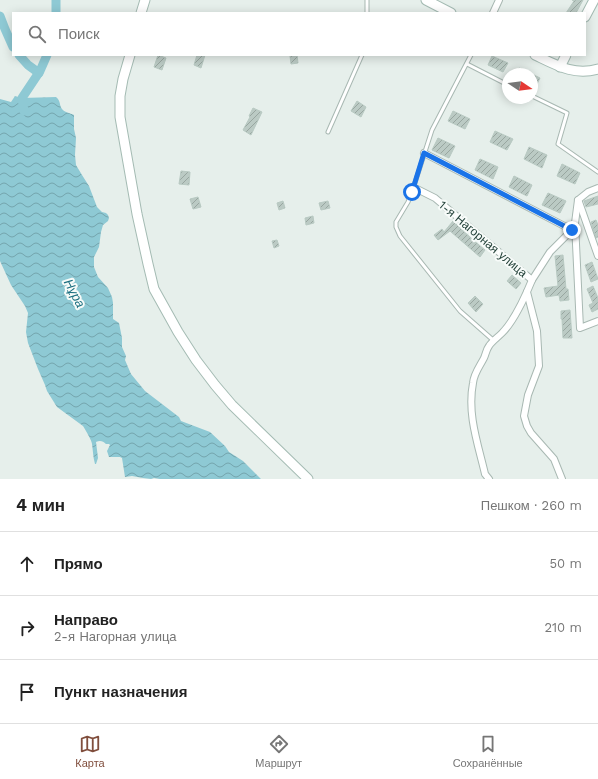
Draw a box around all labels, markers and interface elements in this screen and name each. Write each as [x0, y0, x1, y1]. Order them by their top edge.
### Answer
search box [12, 12, 586, 56]
icon: search [26, 23, 48, 45]
text: Поиск [58, 25, 100, 43]
north arrow [502, 68, 538, 104]
route start [403, 183, 421, 201]
street label: 1-я Нагорная улица [436, 198, 530, 280]
route end [563, 221, 581, 239]
water label: Нұра [61, 276, 88, 310]
text: 4 мин [16, 495, 65, 515]
text: Пешком · 260 m [481, 498, 582, 513]
icon: ahead [16, 553, 38, 575]
text: Прямо [54, 555, 103, 573]
text: 50 m [550, 556, 582, 571]
text: Направо [54, 611, 118, 629]
icon: right [16, 617, 38, 639]
text: 210 m [544, 620, 582, 635]
text: 2-я Нагорная улица [54, 629, 177, 644]
icon: arrive [16, 681, 38, 703]
text: Пункт назначения [54, 683, 187, 701]
tab: Карта [75, 733, 105, 770]
tab: Маршрут [255, 733, 302, 770]
tab: Сохранённые [453, 733, 523, 770]

